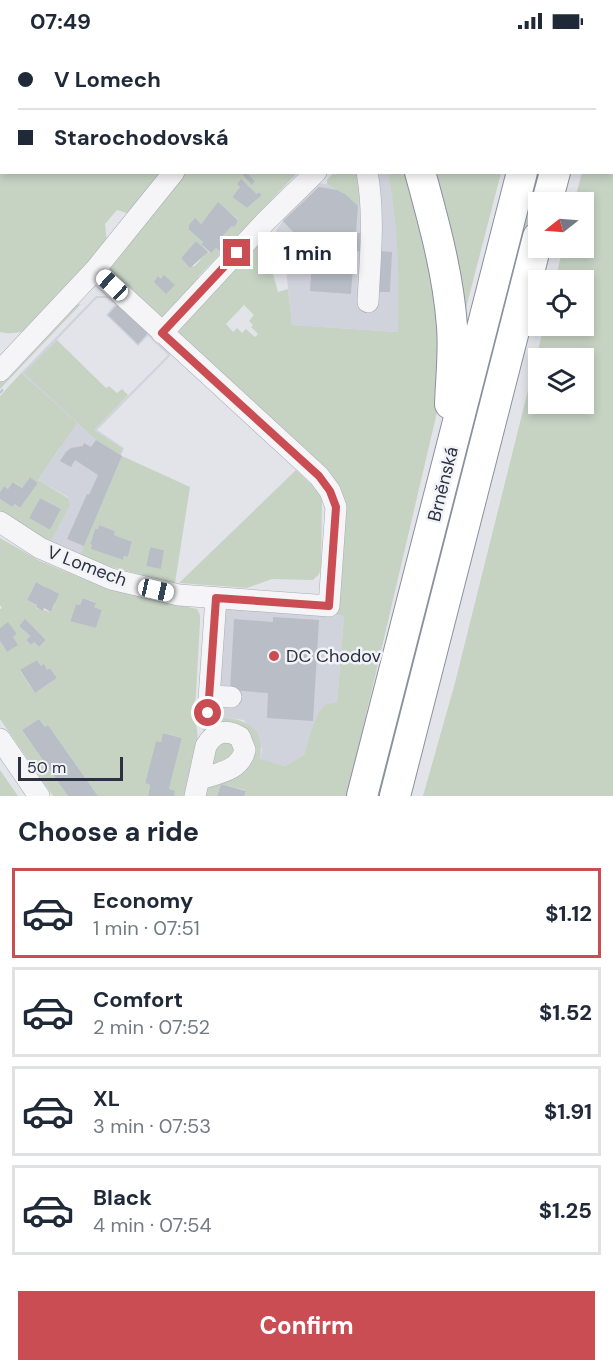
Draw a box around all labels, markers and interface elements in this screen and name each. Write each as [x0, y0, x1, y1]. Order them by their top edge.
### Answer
text: 07:49 [30, 7, 91, 36]
text: V Lomech [54, 65, 161, 94]
text: Starochodovská [54, 123, 229, 152]
north arrow [528, 192, 594, 258]
map controls [528, 192, 594, 414]
callout: 1 min [258, 232, 357, 274]
route end [223, 239, 250, 266]
text: 1 min [283, 240, 332, 266]
car [93, 266, 131, 304]
button: locate [528, 270, 594, 336]
button: layers [528, 348, 594, 414]
street label: Brněnská [422, 444, 464, 524]
street label: V Lomech [44, 540, 130, 592]
car [136, 577, 176, 603]
place label: DC Chodov [286, 644, 382, 668]
marker: DC Chodov [267, 649, 281, 663]
route start [194, 699, 221, 726]
scale bar [18, 754, 123, 782]
text: 50 m [27, 757, 66, 778]
text: Choose a ride [18, 814, 199, 849]
icon: car [21, 886, 75, 940]
text: Economy [93, 886, 193, 915]
text: $1.12 [545, 899, 592, 928]
text: 1 min · 07:51 [93, 915, 200, 941]
icon: car [21, 985, 75, 1039]
text: Comfort [93, 985, 183, 1014]
text: $1.52 [539, 998, 592, 1027]
text: 2 min · 07:52 [93, 1014, 210, 1040]
icon: car [21, 1084, 75, 1138]
text: XL [93, 1084, 120, 1113]
text: $1.91 [544, 1097, 592, 1126]
text: 3 min · 07:53 [93, 1113, 211, 1139]
icon: car [21, 1183, 75, 1237]
text: Black [93, 1183, 152, 1212]
text: $1.25 [539, 1196, 592, 1225]
text: 4 min · 07:54 [93, 1212, 212, 1238]
button: Confirm [18, 1291, 595, 1360]

